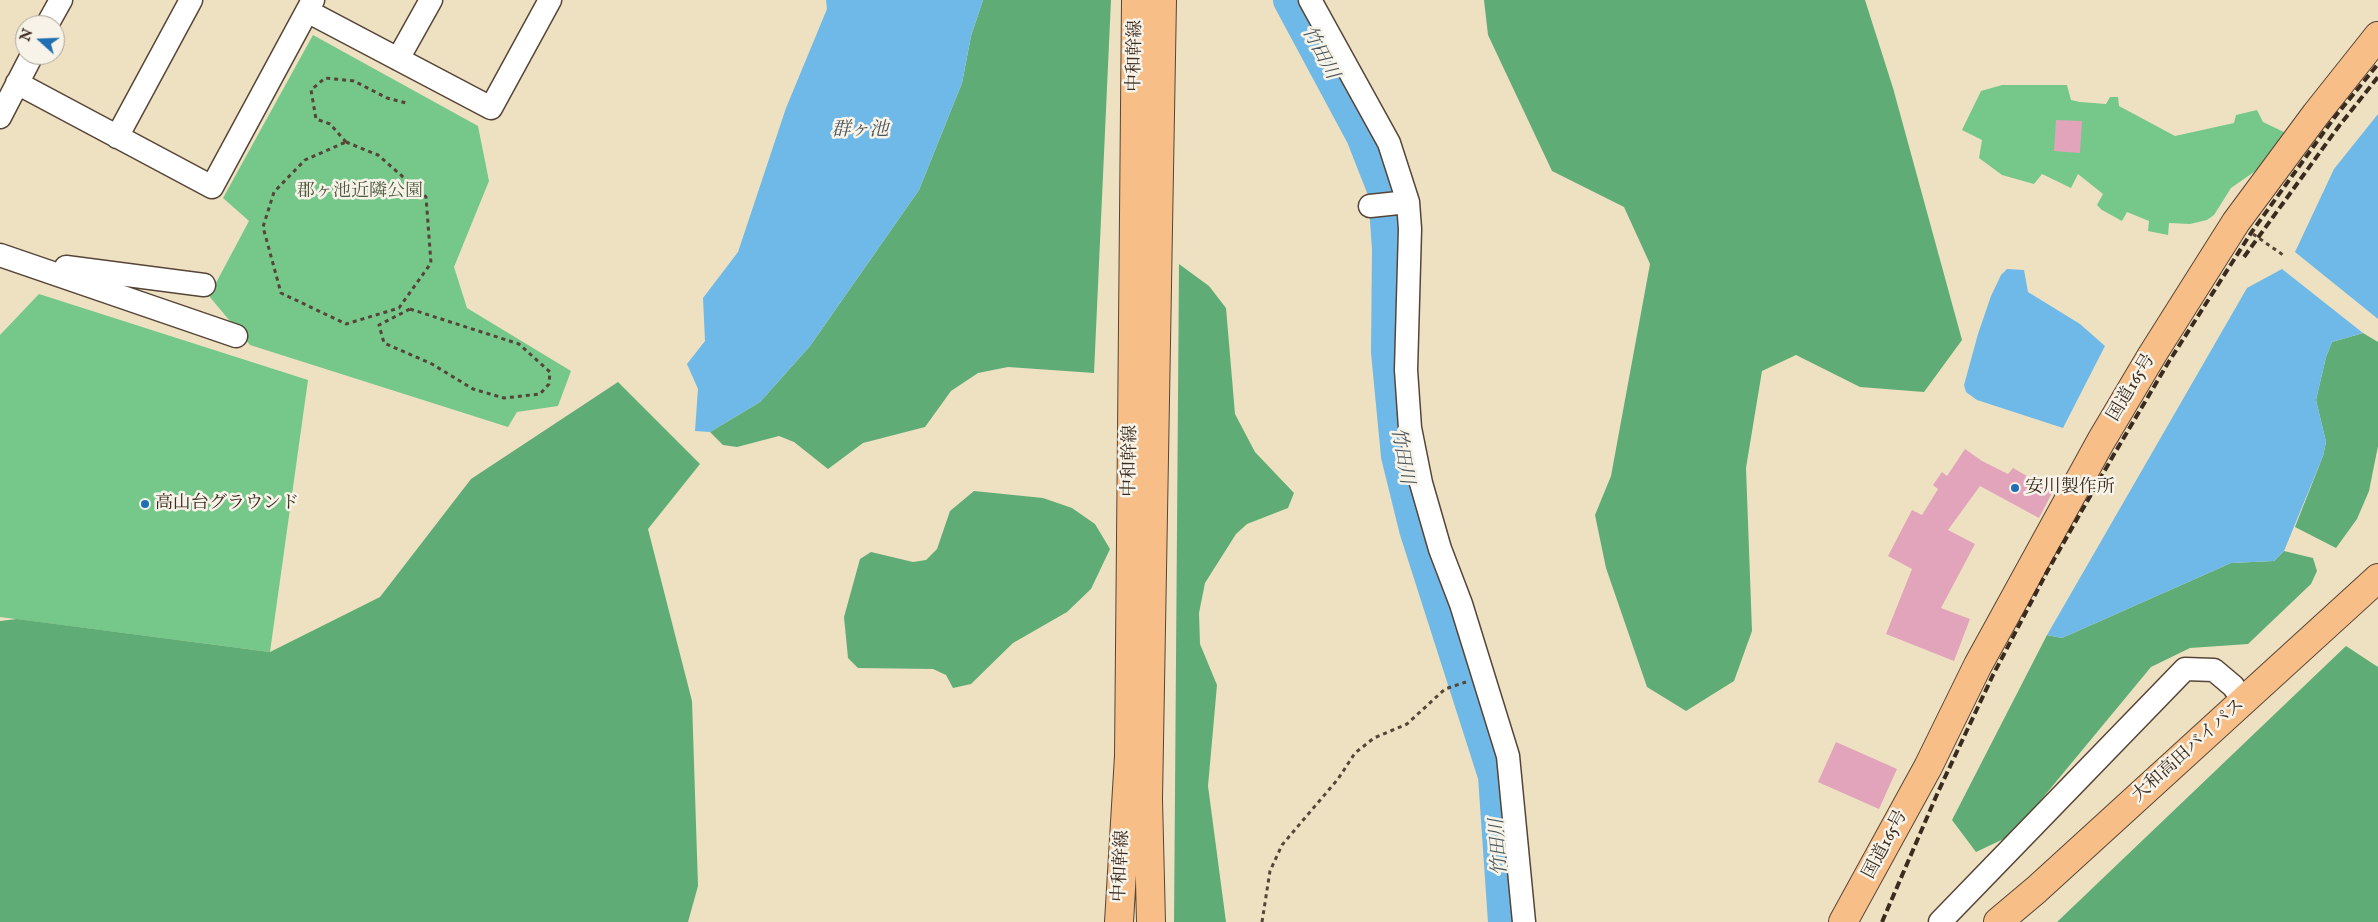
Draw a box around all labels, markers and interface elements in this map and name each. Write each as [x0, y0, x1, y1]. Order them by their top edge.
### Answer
north arrow [15, 15, 65, 65]
street label: 中和幹線 [1125, 20, 1147, 92]
water label: 竹田川 [1296, 22, 1342, 84]
text: N [16, 26, 37, 44]
water label: 群ヶ池 [832, 120, 888, 142]
park label: 郡ヶ池近隣公園 [297, 181, 423, 203]
street label: 国道165号 [2103, 350, 2161, 426]
street label: 中和幹線 [1120, 425, 1142, 497]
water label: 竹田川 [1385, 426, 1417, 486]
place label: 安川製作所 [2025, 477, 2115, 499]
marker: 安川製作所 [2009, 482, 2021, 494]
place label: 高山台グラウンド [155, 493, 299, 515]
marker: 高山台グラウンド [139, 498, 151, 510]
street label: 大和高田バイパス [2128, 695, 2250, 807]
street label: 国道165号 [1859, 807, 1913, 883]
water label: 竹田川 [1487, 818, 1513, 876]
street label: 中和幹線 [1109, 829, 1135, 903]

